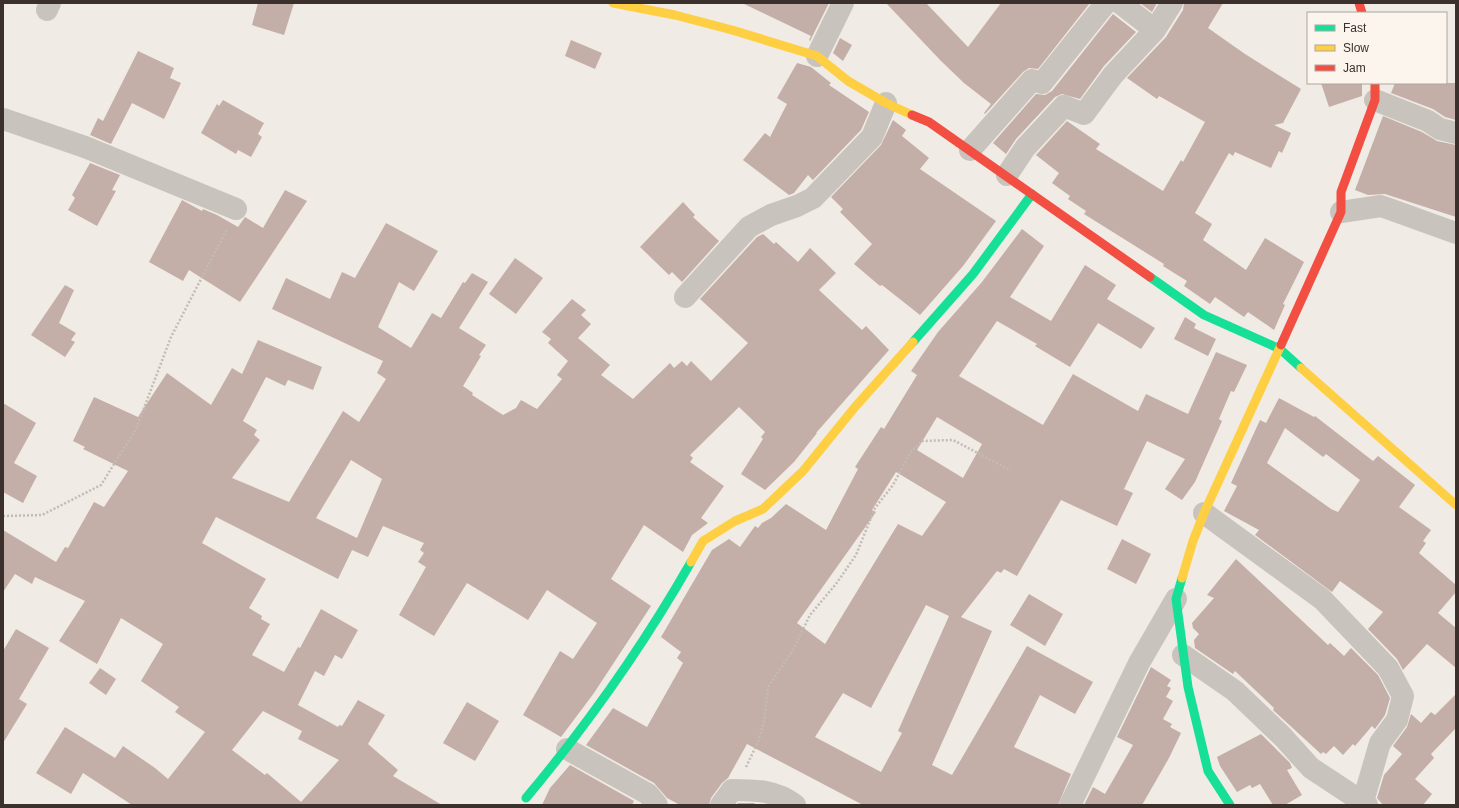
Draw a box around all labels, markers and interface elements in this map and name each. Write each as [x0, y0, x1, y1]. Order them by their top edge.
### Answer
legend [1307, 12, 1447, 84]
text: Fast [1343, 21, 1367, 35]
text: Slow [1343, 41, 1369, 55]
text: Jam [1343, 61, 1366, 75]

